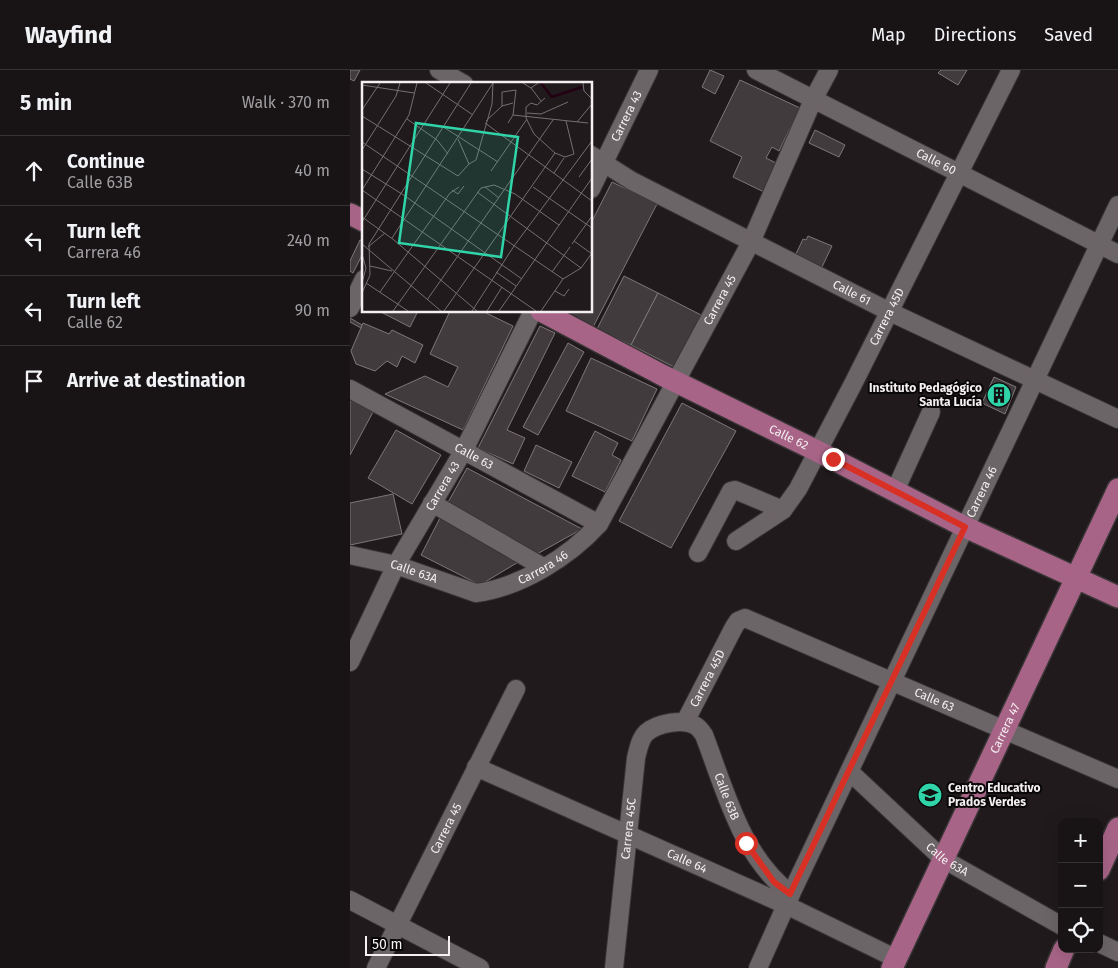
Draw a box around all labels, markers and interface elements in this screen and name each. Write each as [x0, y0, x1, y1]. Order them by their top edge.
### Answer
text: Wayfind [25, 21, 112, 49]
text: Map [871, 24, 906, 46]
text: Directions [934, 24, 1016, 46]
text: Saved [1044, 24, 1093, 46]
inset map [362, 82, 592, 312]
street label: Carrera 43 [608, 89, 645, 144]
text: 5 min [20, 90, 72, 116]
text: Walk · 370 m [242, 93, 330, 112]
street label: Calle 60 [914, 146, 959, 178]
text: Continue [67, 150, 145, 173]
icon: ahead [20, 157, 48, 185]
text: 40 m [295, 161, 330, 180]
text: Calle 63B [67, 173, 133, 192]
text: Turn left [67, 220, 141, 243]
icon: left [20, 227, 48, 255]
text: 240 m [287, 231, 330, 250]
text: Carrera 46 [67, 243, 141, 262]
street label: Carrera 45 [701, 272, 739, 327]
street label: Calle 61 [830, 277, 873, 308]
street label: Carrera 45D [867, 285, 907, 348]
text: Turn left [67, 290, 141, 313]
icon: left [20, 297, 48, 325]
text: 90 m [295, 301, 330, 320]
text: Calle 62 [67, 313, 123, 332]
icon: arrive [20, 367, 48, 395]
text: Arrive at destination [67, 369, 246, 392]
place label: Instituto Pedagógico Santa Lucía [869, 381, 982, 409]
building icon: Instituto Pedagógico Santa Lucía [986, 382, 1012, 408]
street label: Calle 62 [767, 422, 811, 453]
street label: Calle 63 [452, 440, 496, 472]
route end [822, 448, 845, 471]
street label: Carrera 43 [423, 459, 463, 513]
street label: Carrera 46 [964, 464, 1000, 520]
street label: Carrera 46 [516, 548, 571, 587]
street label: Calle 63A [389, 557, 439, 586]
street label: Carrera 45D [687, 647, 728, 709]
street label: Calle 63 [912, 685, 956, 715]
street label: Carrera 47 [987, 701, 1023, 756]
street label: Calle 63B [711, 771, 742, 822]
place label: Centro Educativo Prados Verdes [948, 781, 1041, 809]
school or university icon: Centro Educativo Prados Verdes [917, 782, 943, 808]
street label: Carrera 45C [618, 797, 639, 860]
street label: Carrera 45 [427, 801, 465, 856]
map controls [1058, 818, 1103, 953]
button: + [1058, 818, 1103, 863]
route start [735, 832, 758, 855]
street label: Calle 63A [923, 840, 971, 879]
street label: Calle 64 [665, 846, 710, 876]
button: − [1058, 863, 1103, 908]
button: locate [1058, 908, 1103, 953]
scale bar [365, 933, 450, 956]
text: 50 m [372, 936, 403, 953]

